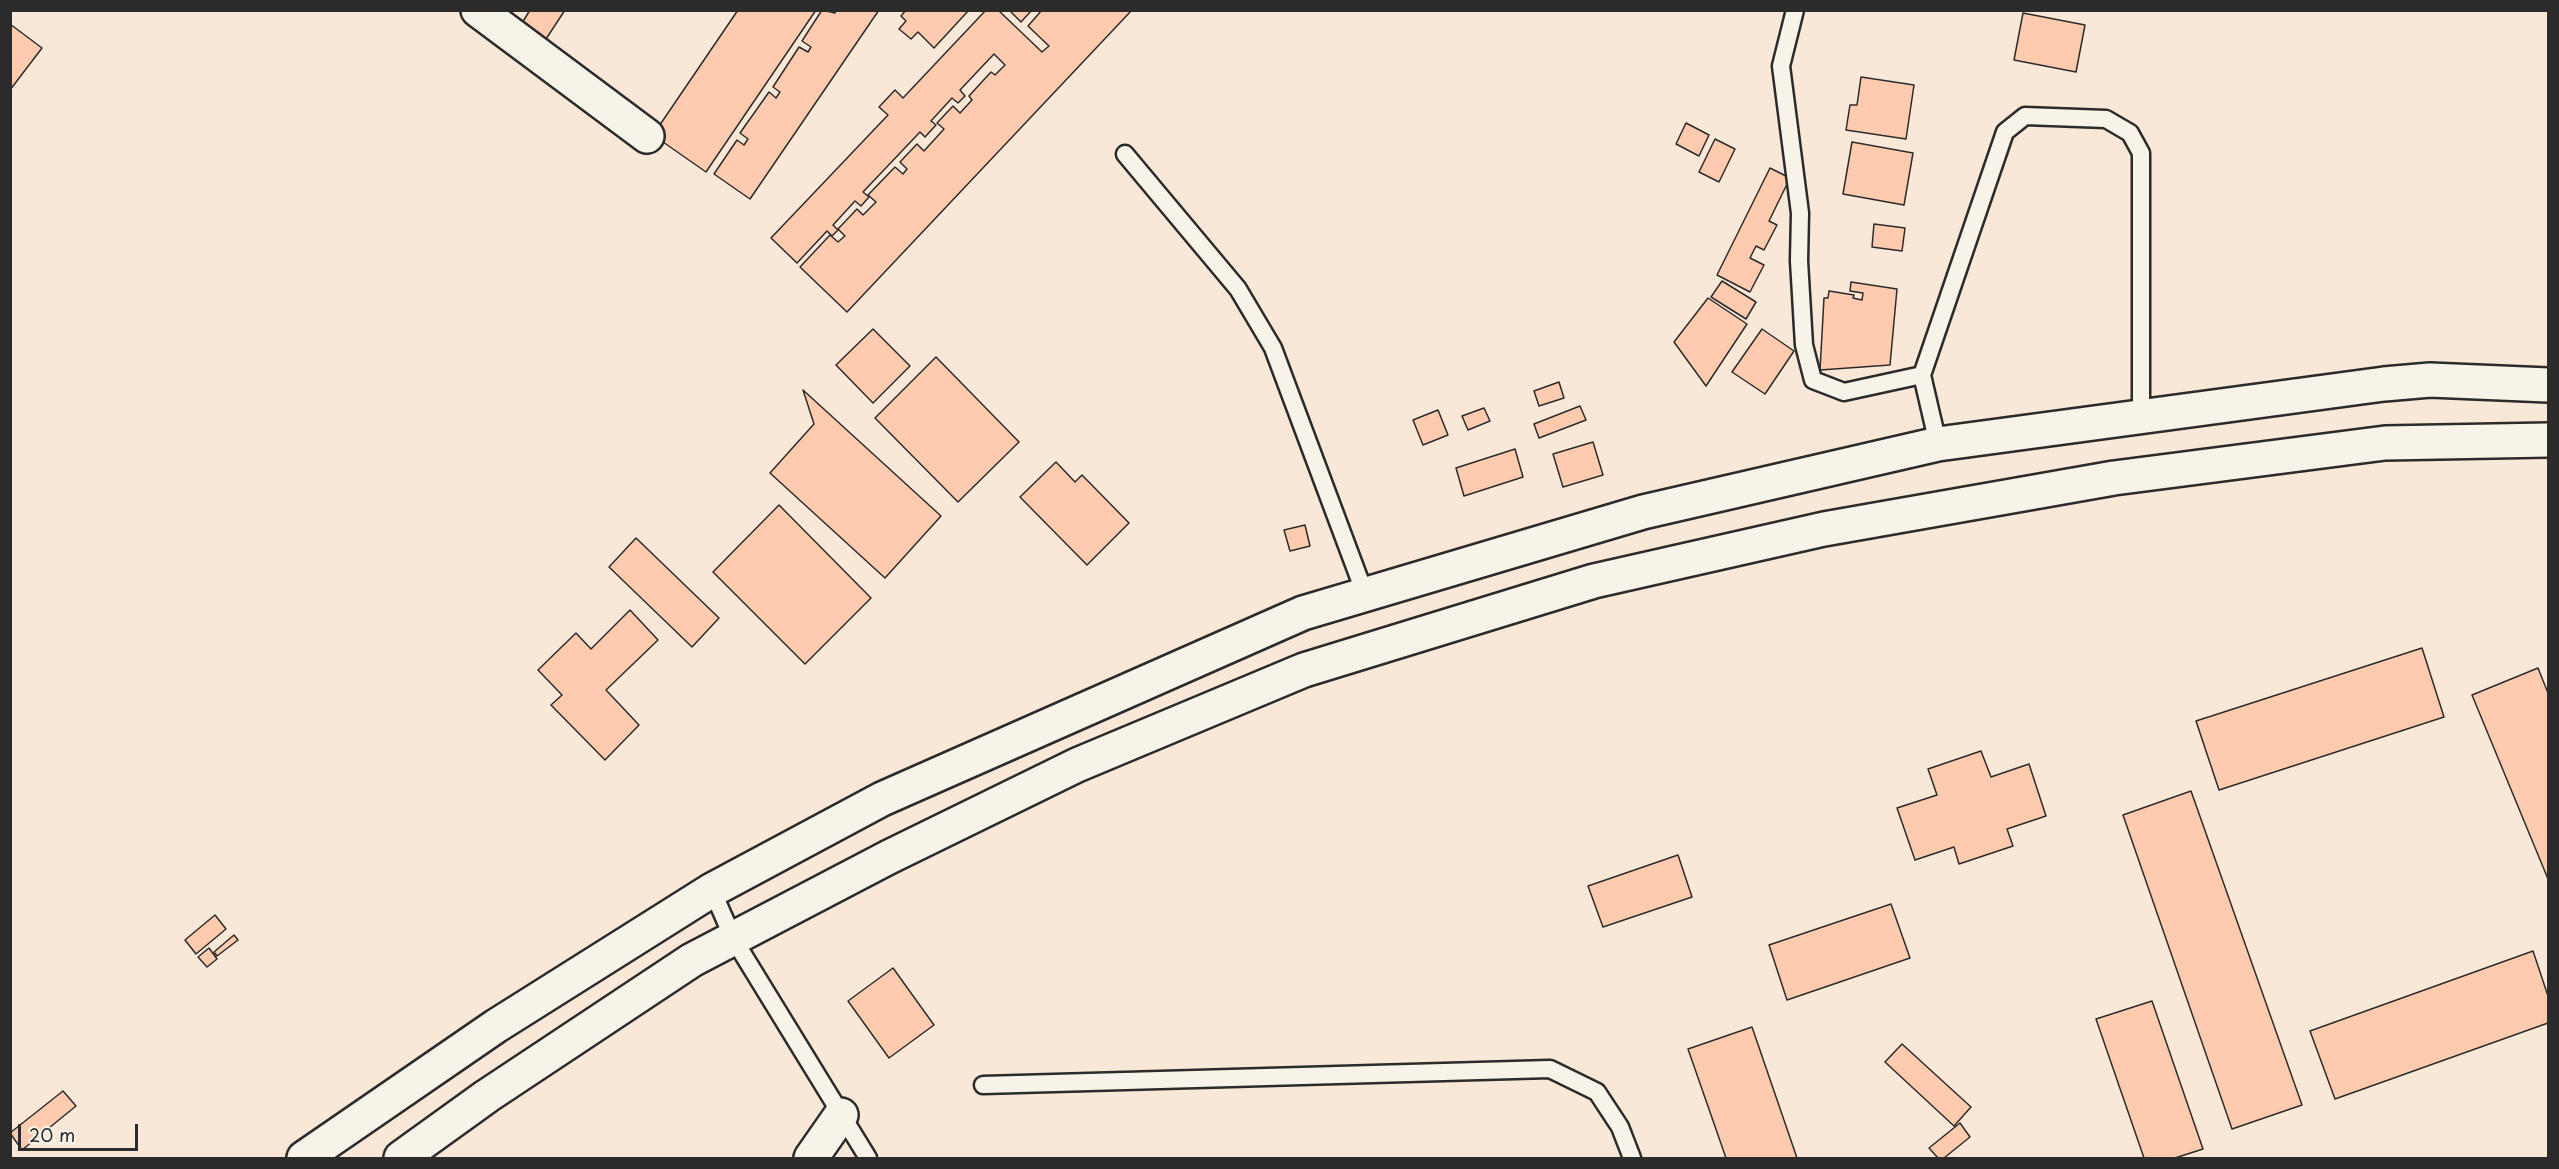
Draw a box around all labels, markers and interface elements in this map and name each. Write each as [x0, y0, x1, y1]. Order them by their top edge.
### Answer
scale bar [21, 1112, 141, 1150]
text: 20 m [29, 1121, 75, 1148]

